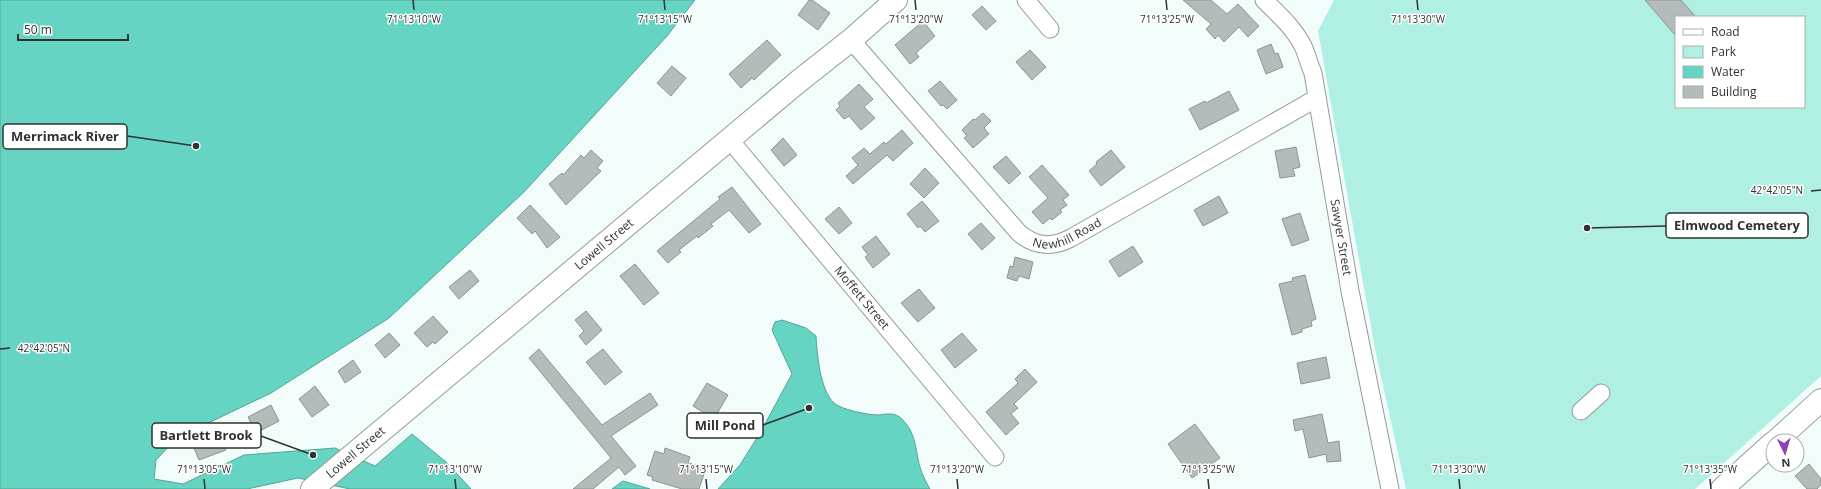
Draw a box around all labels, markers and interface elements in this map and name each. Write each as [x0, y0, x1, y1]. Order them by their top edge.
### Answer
text: 71°13'10"W [387, 12, 442, 26]
text: 71°13'15"W [638, 12, 693, 26]
text: 71°13'20"W [889, 12, 944, 26]
text: 71°13'25"W [1140, 12, 1195, 26]
text: 71°13'30"W [1391, 12, 1446, 26]
scale bar [18, 16, 128, 42]
legend [1675, 16, 1805, 108]
text: 50 m [24, 21, 52, 38]
text: Road [1711, 23, 1740, 40]
text: Park [1711, 43, 1737, 60]
text: Water [1711, 63, 1745, 80]
text: Building [1711, 83, 1757, 100]
callout: Merrimack River [3, 124, 127, 149]
text: Merrimack River [11, 127, 119, 145]
text: 42°42'05"N [1751, 183, 1803, 197]
street label: Sawyer Street [1327, 198, 1356, 277]
street label: Newhill Road [1031, 213, 1104, 253]
callout: Elmwood Cemetery [1666, 213, 1808, 238]
street label: Lowell Street [571, 214, 637, 274]
text: Elmwood Cemetery [1674, 216, 1801, 234]
street label: Moffett Street [831, 262, 894, 333]
text: 42°42'05"N [18, 341, 70, 355]
callout: Mill Pond [687, 413, 763, 438]
text: Mill Pond [695, 416, 755, 434]
street label: Lowell Street [322, 422, 389, 482]
callout: Bartlett Brook [152, 423, 261, 448]
text: Bartlett Brook [159, 426, 254, 444]
north arrow [1765, 433, 1805, 473]
text: N [1781, 456, 1791, 471]
text: 71°13'05"W [177, 462, 232, 476]
text: 71°13'10"W [428, 462, 483, 476]
text: 71°13'15"W [679, 462, 734, 476]
text: 71°13'20"W [930, 462, 985, 476]
text: 71°13'25"W [1181, 462, 1236, 476]
text: 71°13'30"W [1432, 462, 1487, 476]
text: 71°13'35"W [1683, 462, 1738, 476]

